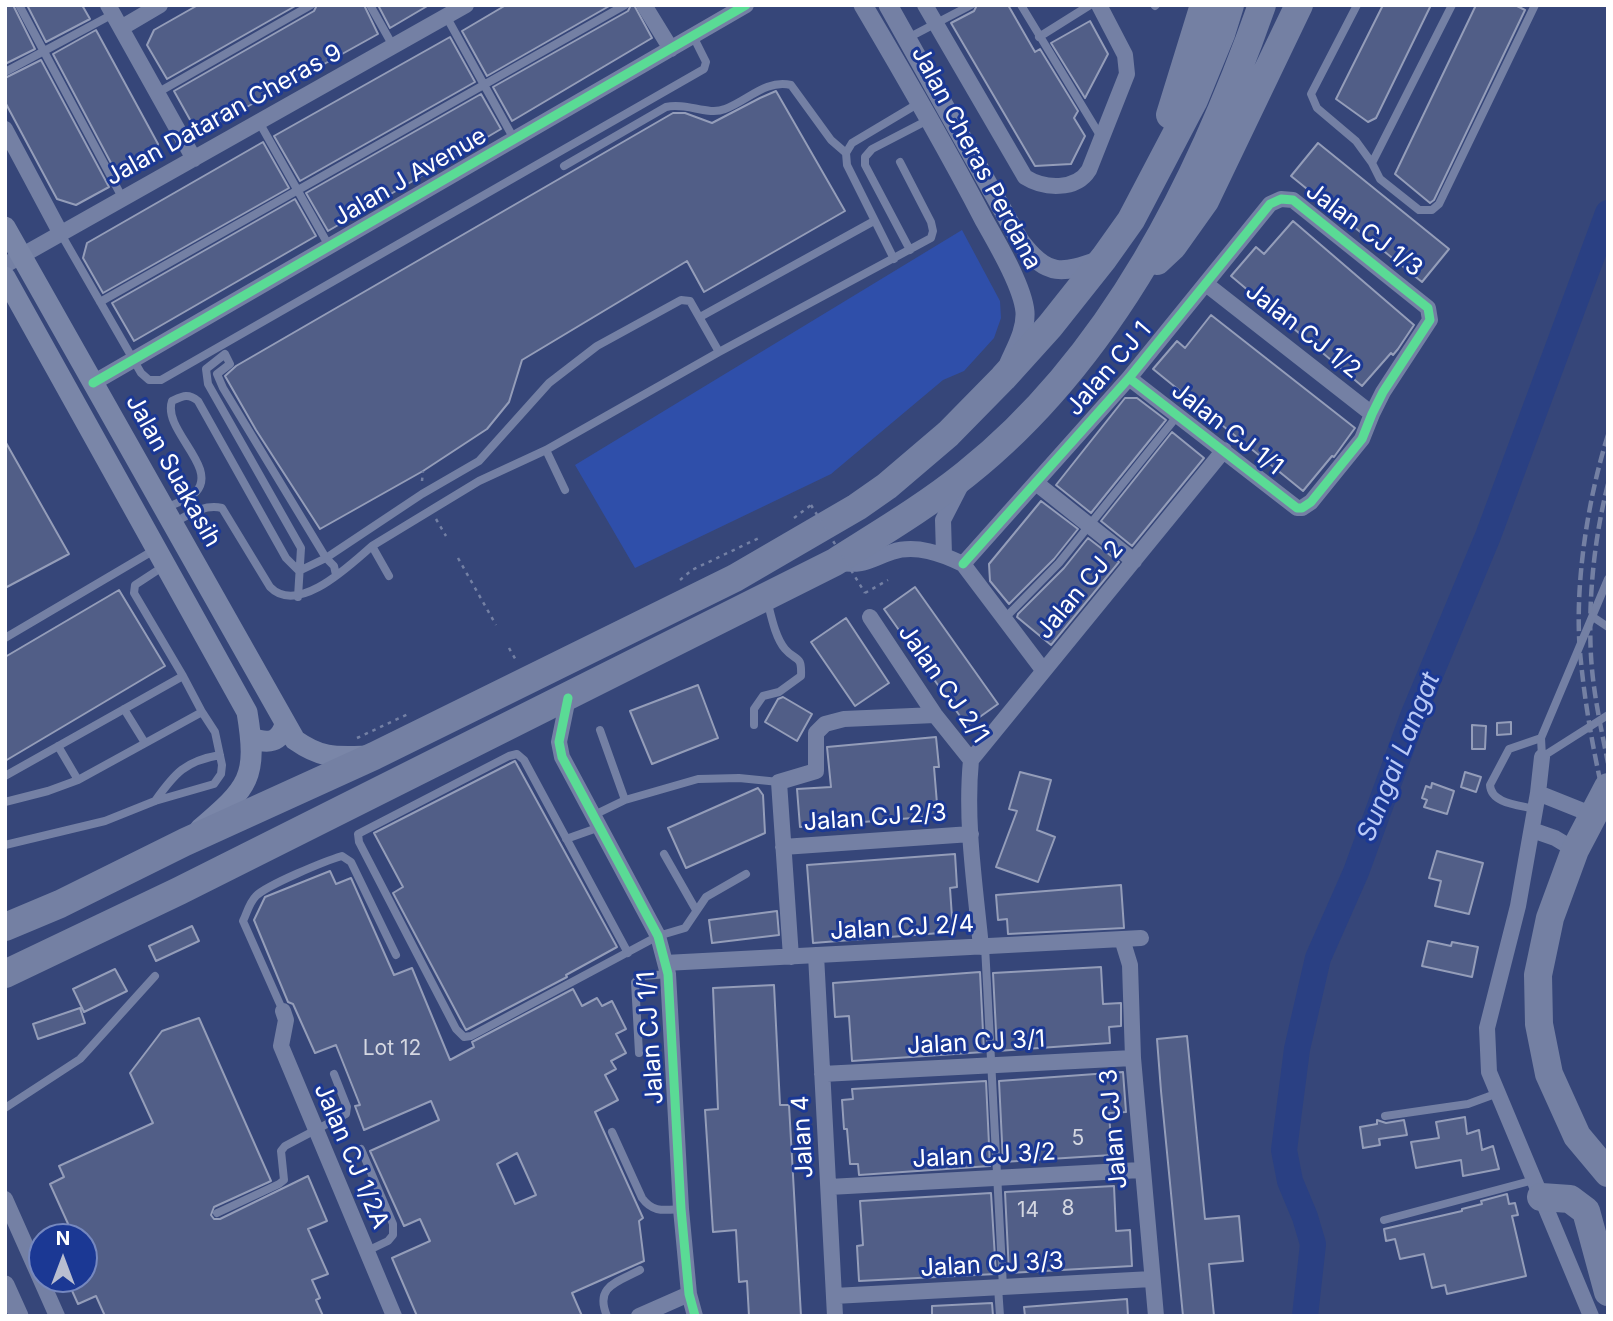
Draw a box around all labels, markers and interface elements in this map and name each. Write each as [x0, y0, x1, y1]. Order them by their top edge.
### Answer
street label: Jalan Dataran Cheras 9 [101, 38, 347, 192]
street label: Jalan Cheras Perdana [905, 41, 1047, 275]
street label: Jalan J Avenue [328, 121, 492, 233]
street label: Jalan CJ 1/3 [1300, 177, 1428, 283]
street label: Jalan CJ 1/2 [1240, 277, 1366, 385]
street label: Jalan CJ 1 [1060, 316, 1158, 422]
street label: Jalan CJ 1/1 [1166, 377, 1288, 481]
street label: Jalan Suakasih [119, 390, 227, 552]
street label: Jalan CJ 2 [1030, 535, 1130, 645]
street label: Jalan CJ 2/1 [892, 619, 994, 749]
water label: Sungai Langat [1351, 668, 1447, 846]
street label: Jalan CJ 2/3 [802, 799, 948, 837]
street label: Jalan CJ 2/4 [829, 910, 975, 946]
street label: Jalan CJ 1/1 [632, 970, 670, 1106]
street label: Jalan CJ 3/1 [906, 1025, 1046, 1061]
house number: Lot 12 [363, 1036, 421, 1062]
street label: Jalan CJ 3 [1094, 1068, 1134, 1190]
street label: Jalan CJ 1/2A [307, 1079, 395, 1233]
street label: Jalan 4 [786, 1095, 820, 1179]
house number: 5 [1072, 1126, 1084, 1152]
street label: Jalan CJ 3/2 [912, 1138, 1056, 1174]
house number: 8 [1062, 1196, 1074, 1222]
house number: 14 [1017, 1198, 1039, 1224]
north arrow [28, 1223, 98, 1293]
text: N [56, 1227, 70, 1250]
street label: Jalan CJ 3/3 [920, 1247, 1064, 1283]

